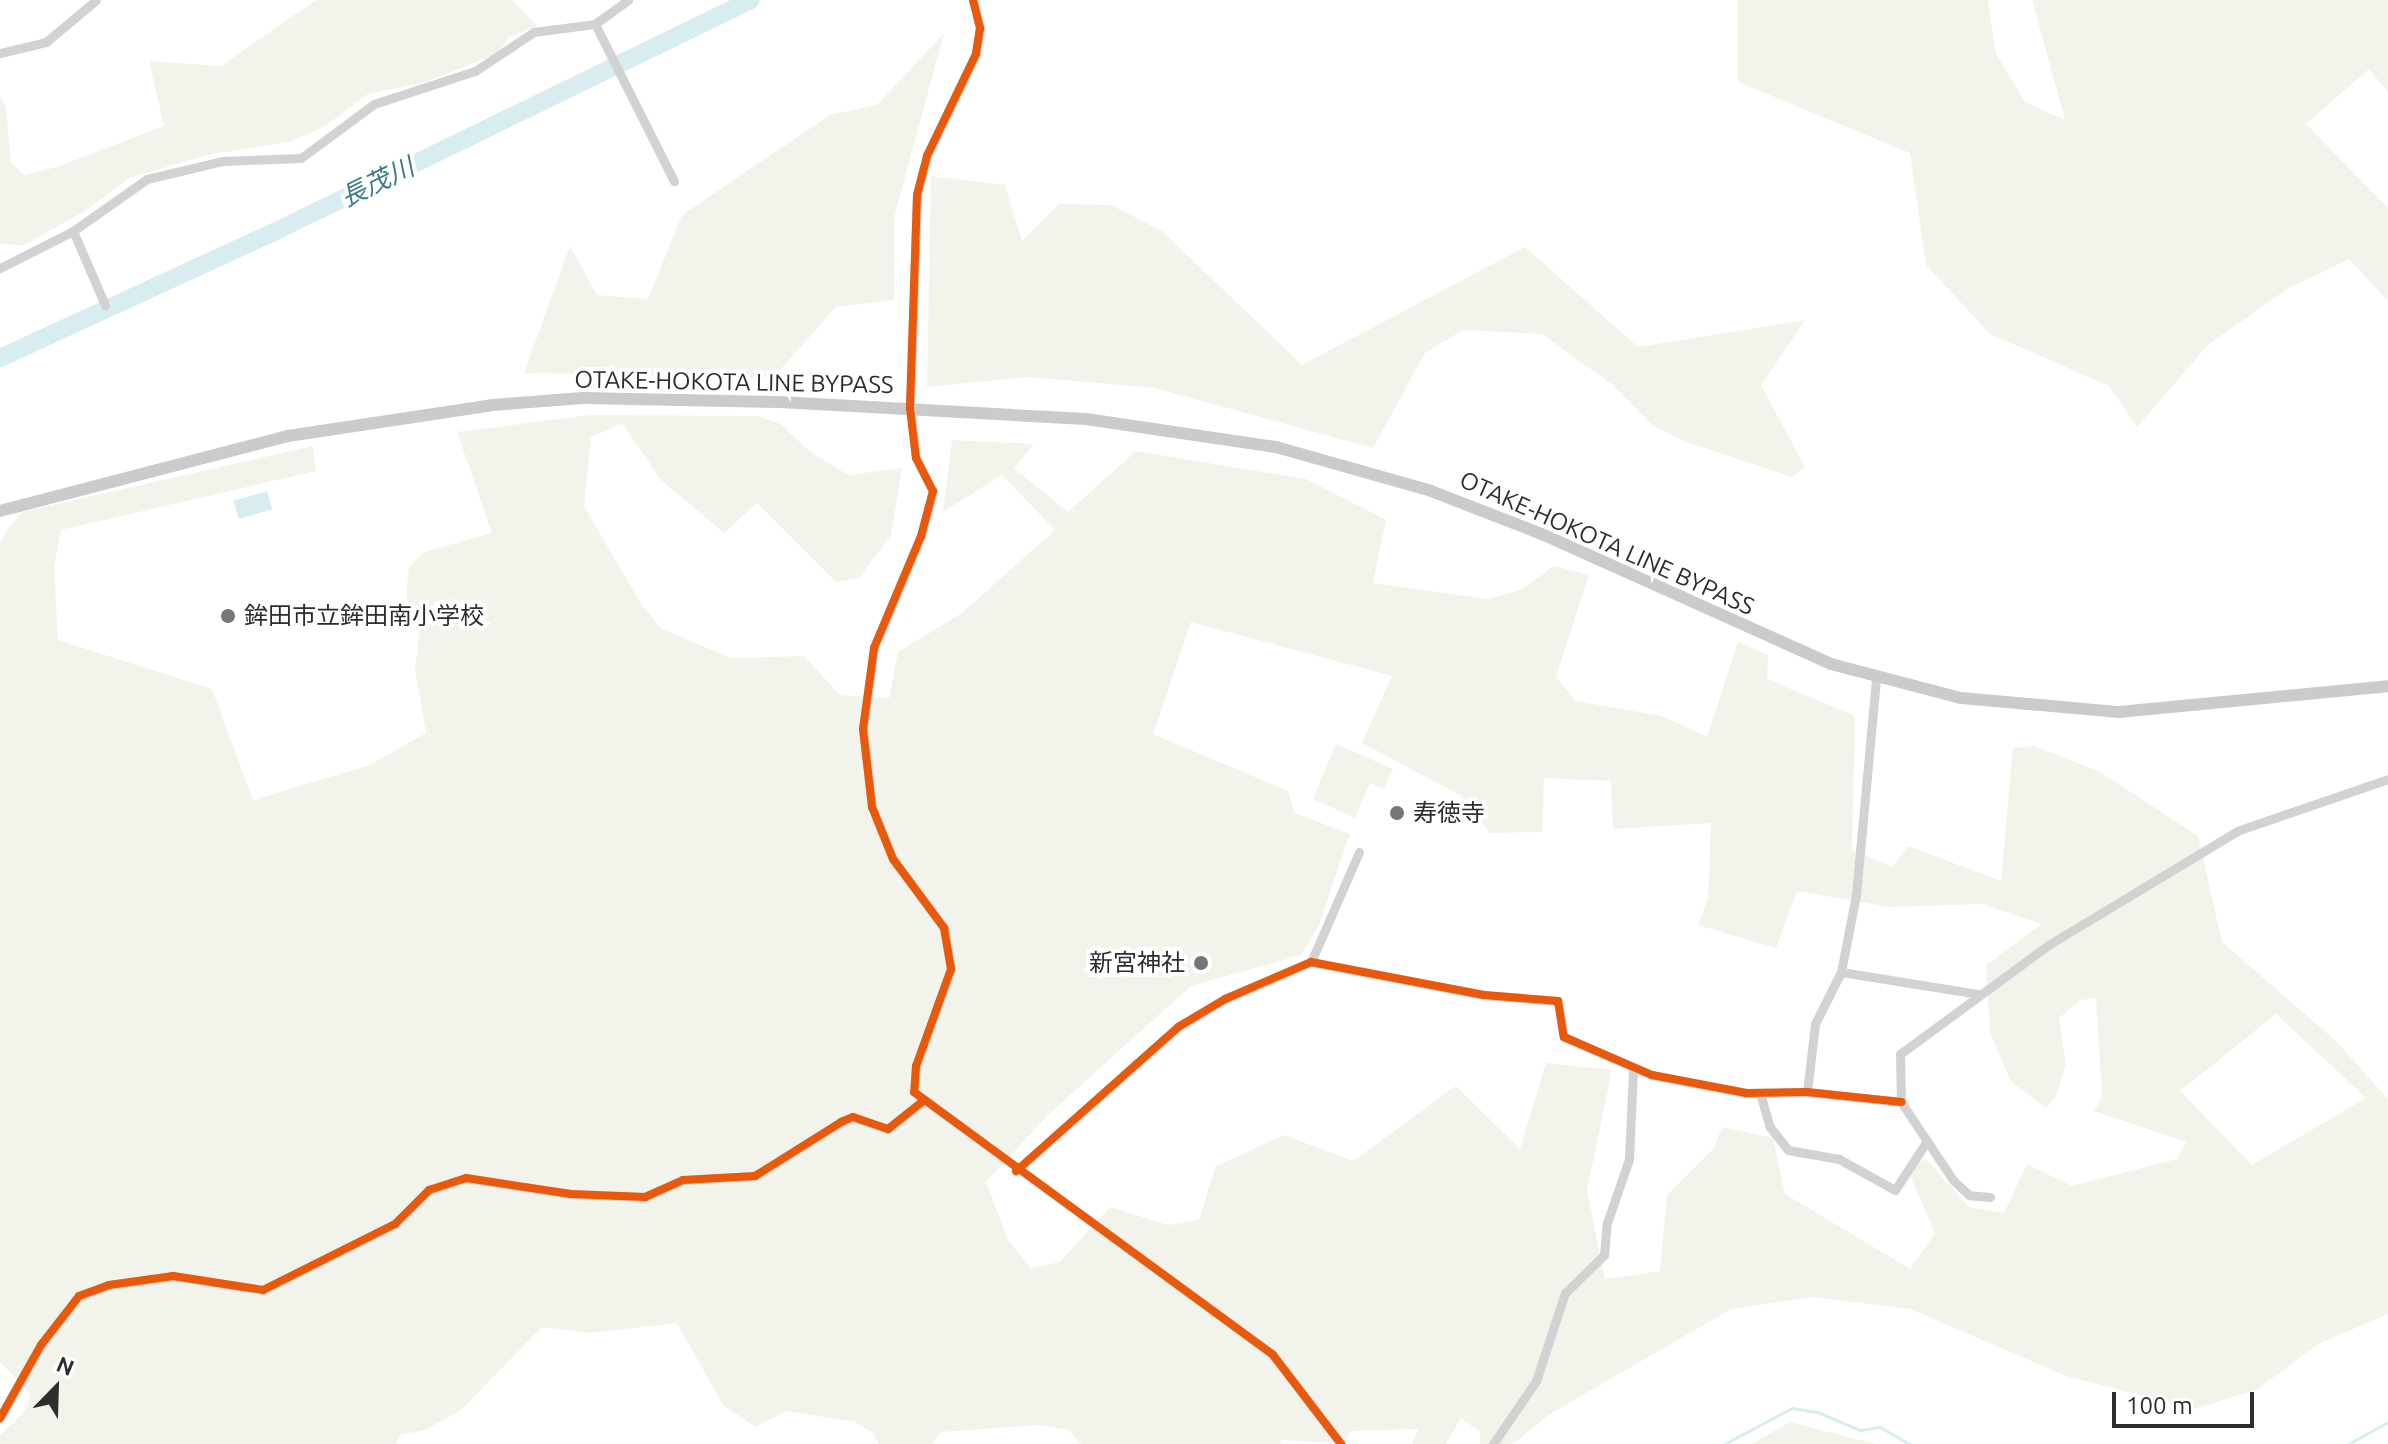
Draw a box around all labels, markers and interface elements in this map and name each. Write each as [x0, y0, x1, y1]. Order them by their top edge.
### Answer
water label: 長茂川 [335, 151, 419, 213]
street label: OTAKE-HOKOTA LINE BYPASS [574, 365, 894, 399]
street label: OTAKE-HOKOTA LINE BYPASS [1455, 465, 1759, 621]
place label: 鉾田市立鉾田南小学校 [244, 602, 484, 630]
marker: 鉾田市立鉾田南小学校 [219, 607, 237, 625]
place label: 寿徳寺 [1413, 799, 1485, 827]
marker: 寿徳寺 [1388, 804, 1406, 822]
place label: 新宮神社 [1089, 949, 1185, 977]
marker: 新宮神社 [1192, 954, 1210, 972]
north arrow [16, 1348, 96, 1428]
text: N [53, 1351, 78, 1380]
scale bar [2116, 1376, 2258, 1426]
text: 100 m [2126, 1392, 2193, 1419]

